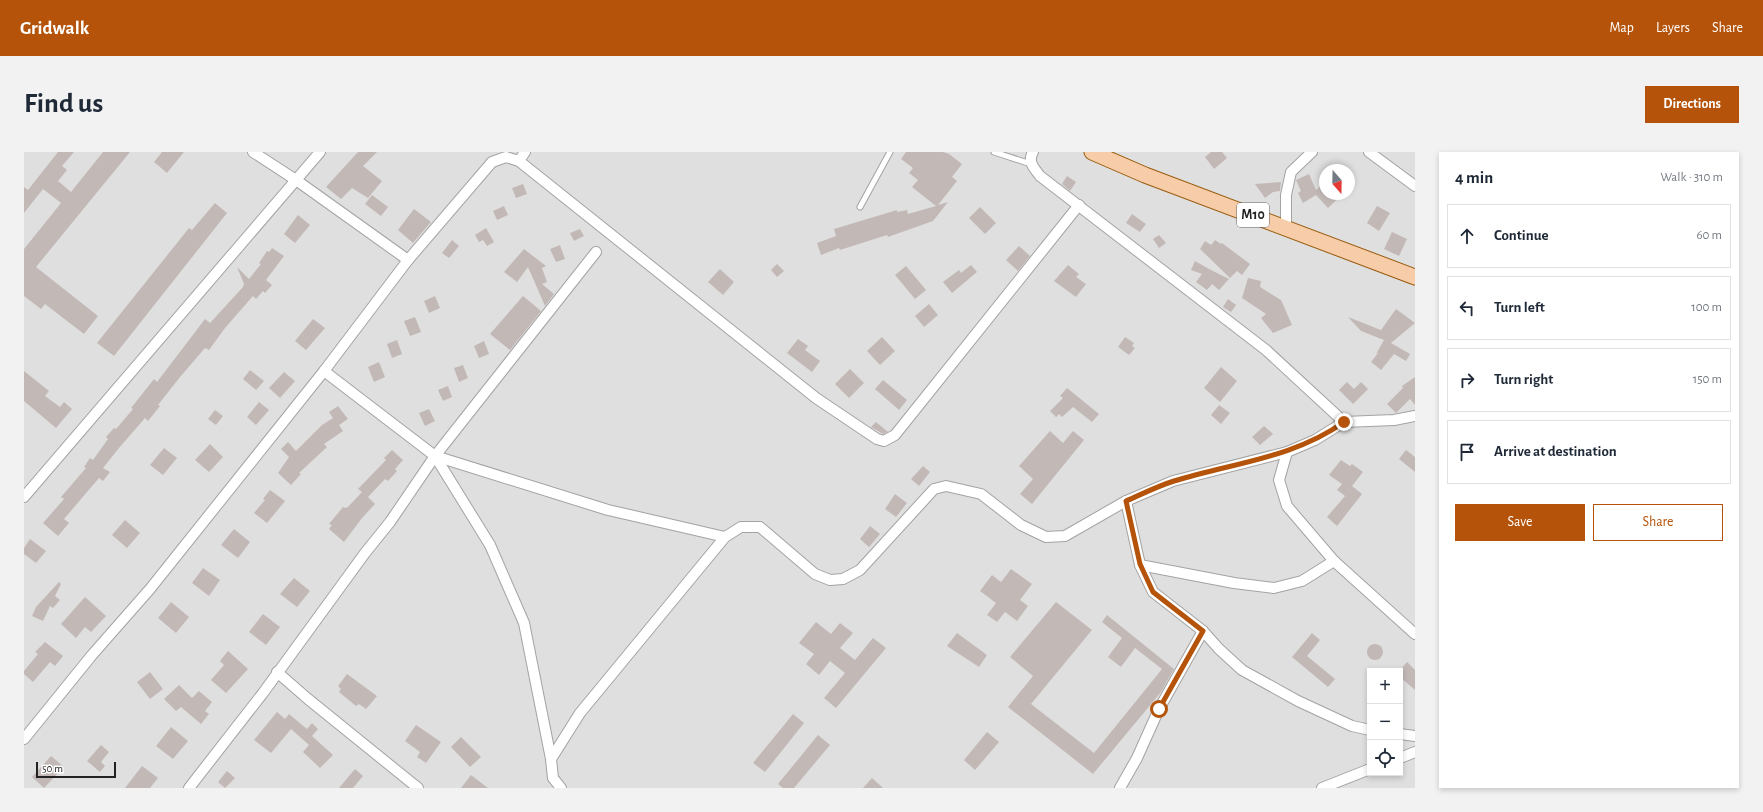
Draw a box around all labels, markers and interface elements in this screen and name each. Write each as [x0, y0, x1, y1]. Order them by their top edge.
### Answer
text: Gridwalk [20, 19, 89, 38]
text: Map [1609, 21, 1634, 35]
text: Layers [1656, 21, 1690, 35]
text: Share [1712, 21, 1743, 35]
button: Directions [1645, 86, 1739, 123]
text: Find us [24, 90, 103, 118]
north arrow [1319, 164, 1355, 200]
text: 4 min [1455, 169, 1493, 186]
text: Walk · 310 m [1660, 171, 1723, 184]
road number: M10 [1237, 203, 1269, 227]
icon: ahead [1456, 225, 1478, 247]
text: Continue [1494, 228, 1549, 243]
text: 60 m [1696, 229, 1722, 242]
icon: left [1456, 297, 1478, 319]
text: Turn left [1494, 300, 1545, 315]
text: 100 m [1691, 301, 1722, 314]
icon: right [1456, 369, 1478, 391]
text: Turn right [1494, 372, 1553, 387]
text: 150 m [1693, 373, 1722, 386]
route end [1335, 413, 1353, 431]
icon: arrive [1456, 441, 1478, 463]
text: Arrive at destination [1494, 444, 1617, 459]
button: Save [1455, 504, 1585, 541]
button: Share [1593, 504, 1723, 541]
map controls [1367, 668, 1403, 776]
button: + [1367, 668, 1403, 704]
route start [1150, 700, 1168, 718]
button: − [1367, 704, 1403, 740]
button: locate [1367, 740, 1403, 776]
scale bar [36, 760, 116, 779]
text: 50 m [42, 763, 63, 774]

